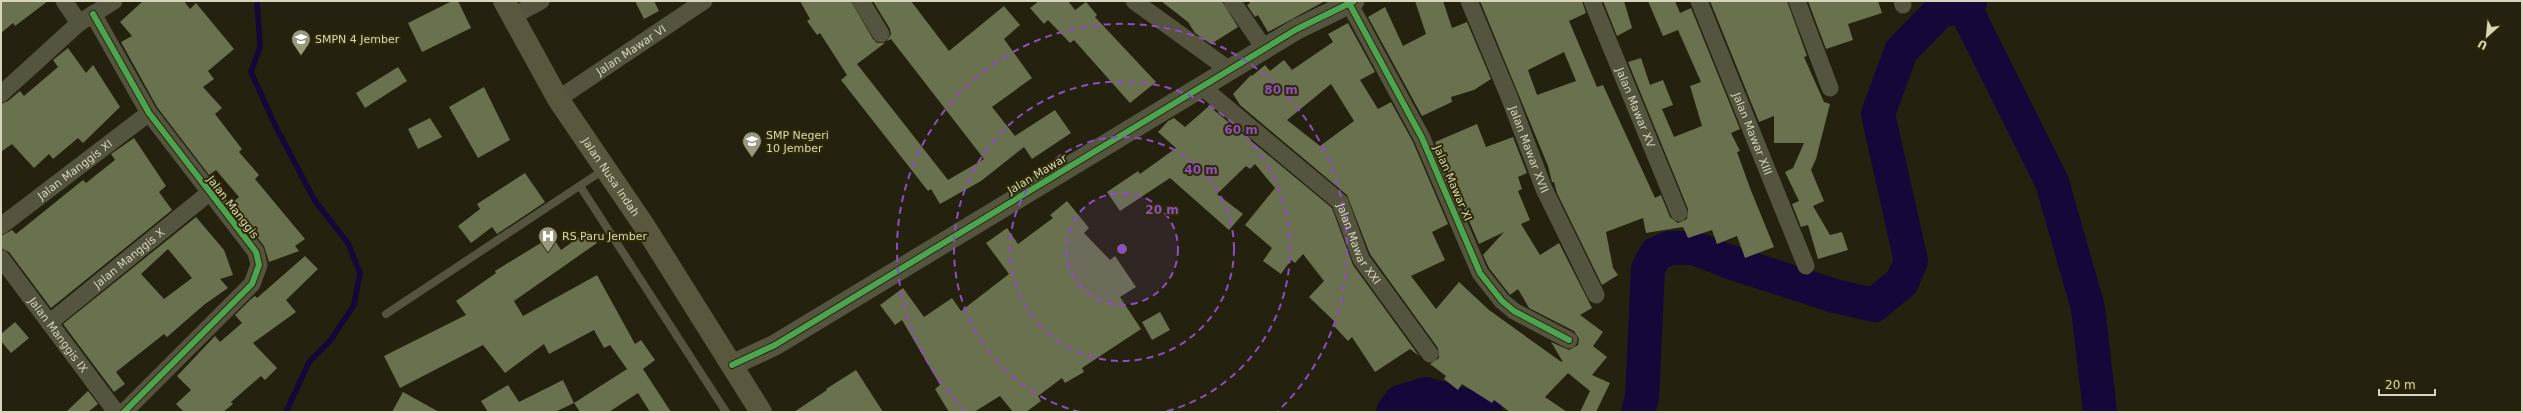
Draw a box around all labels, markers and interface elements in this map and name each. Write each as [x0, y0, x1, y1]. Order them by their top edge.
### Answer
north arrow [2467, 16, 2507, 56]
street label: Jalan Mawar VI [593, 22, 669, 79]
school or university icon: SMPN 4 Jember [290, 28, 312, 56]
place label: SMPN 4 Jember [315, 33, 400, 46]
text: U [2476, 37, 2490, 52]
street label: Jalan Mawar XV [1613, 65, 1658, 150]
text: 80 m [1264, 83, 1298, 97]
street label: Jalan Mawar XIII [1729, 90, 1775, 177]
street label: Jalan Mawar XVII [1506, 103, 1551, 195]
text: 60 m [1224, 123, 1258, 137]
place label: SMP Negeri 10 Jember [766, 129, 829, 155]
school or university icon: SMP Negeri 10 Jember [741, 130, 763, 158]
street label: Jalan Nusa Indah [579, 134, 642, 219]
street label: Jalan Manggis XI [34, 137, 115, 203]
street label: Jalan Mawar XI [1430, 142, 1474, 223]
street label: Jalan Mawar [1004, 151, 1070, 198]
text: 40 m [1184, 163, 1218, 177]
street label: Jalan Manggis [203, 172, 261, 242]
street label: Jalan Mawar XXI [1334, 201, 1383, 287]
text: 20 m [1145, 203, 1179, 217]
hospital icon: RS Paru Jember [537, 225, 559, 253]
street label: Jalan Manggis X [90, 226, 168, 292]
place label: RS Paru Jember [562, 230, 647, 243]
centre of rings [1115, 242, 1129, 256]
street label: Jalan Manggis IX [25, 294, 91, 376]
scale bar [2379, 371, 2435, 397]
text: 20 m [2385, 378, 2416, 392]

